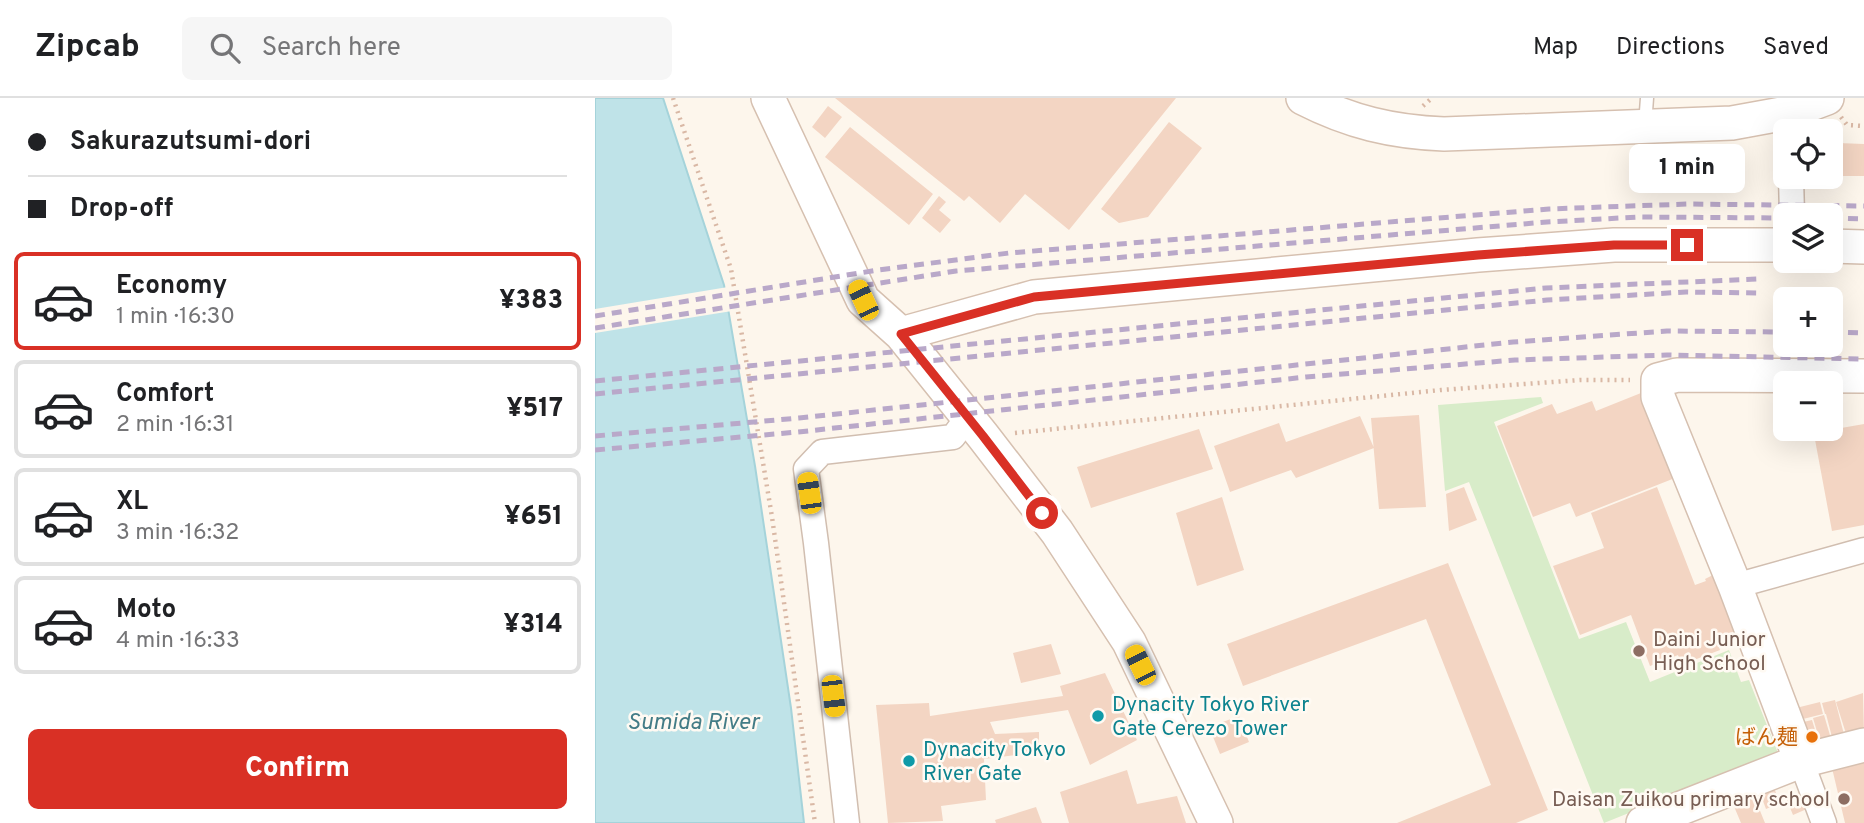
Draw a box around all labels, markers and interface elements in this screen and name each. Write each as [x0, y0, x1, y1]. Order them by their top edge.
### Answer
search box [182, 17, 672, 80]
text: Zipcab [35, 27, 140, 69]
icon: search [206, 29, 244, 67]
text: Search here [262, 32, 401, 65]
text: Map [1533, 33, 1578, 63]
text: Directions [1616, 33, 1725, 63]
text: Saved [1763, 33, 1829, 63]
map controls [1773, 119, 1843, 441]
button: locate [1773, 119, 1843, 189]
text: Sakurazutsumi-dori [70, 126, 311, 159]
callout: 1 min [1629, 144, 1745, 192]
text: 1 min [1659, 154, 1715, 183]
text: Drop-off [70, 193, 173, 226]
button: layers [1773, 203, 1843, 273]
route end [1671, 229, 1703, 261]
icon: car [32, 270, 95, 333]
text: Economy [116, 270, 227, 303]
car [845, 277, 882, 323]
text: ¥383 [499, 285, 563, 318]
button: + [1773, 287, 1843, 357]
text: 1 min · 16:30 [116, 303, 235, 332]
button: − [1773, 371, 1843, 441]
icon: car [32, 378, 95, 441]
text: Comfort [116, 378, 214, 411]
text: ¥517 [506, 393, 563, 426]
text: 2 min · 16:31 [116, 411, 234, 440]
car [796, 471, 823, 515]
icon: car [32, 486, 95, 549]
text: XL [116, 486, 148, 519]
route start [1026, 497, 1058, 529]
text: ¥651 [504, 501, 563, 534]
text: 3 min · 16:32 [116, 519, 239, 548]
icon: car [32, 594, 95, 657]
text: Moto [116, 594, 176, 627]
text: ¥314 [504, 609, 563, 642]
text: 4 min · 16:33 [116, 627, 240, 656]
place label: Daini Junior High School [1653, 627, 1766, 678]
car [1122, 642, 1159, 688]
marker: Daini Junior High School [1631, 643, 1647, 659]
car [821, 674, 846, 718]
place label: Dynacity Tokyo River Gate Cerezo Tower [1112, 692, 1310, 743]
marker: Dynacity Tokyo River Gate Cerezo Tower [1090, 708, 1106, 724]
water label: Sumida River [627, 709, 761, 738]
place label: ばん麺 [1735, 725, 1798, 752]
button: Confirm [28, 729, 567, 809]
marker: ばん麺 [1804, 729, 1820, 745]
place label: Dynacity Tokyo River Gate [923, 737, 1066, 788]
marker: Dynacity Tokyo River Gate [901, 753, 917, 769]
place label: Daisan Zuikou primary school [1552, 787, 1830, 814]
marker: Daisan Zuikou primary school [1836, 791, 1852, 807]

